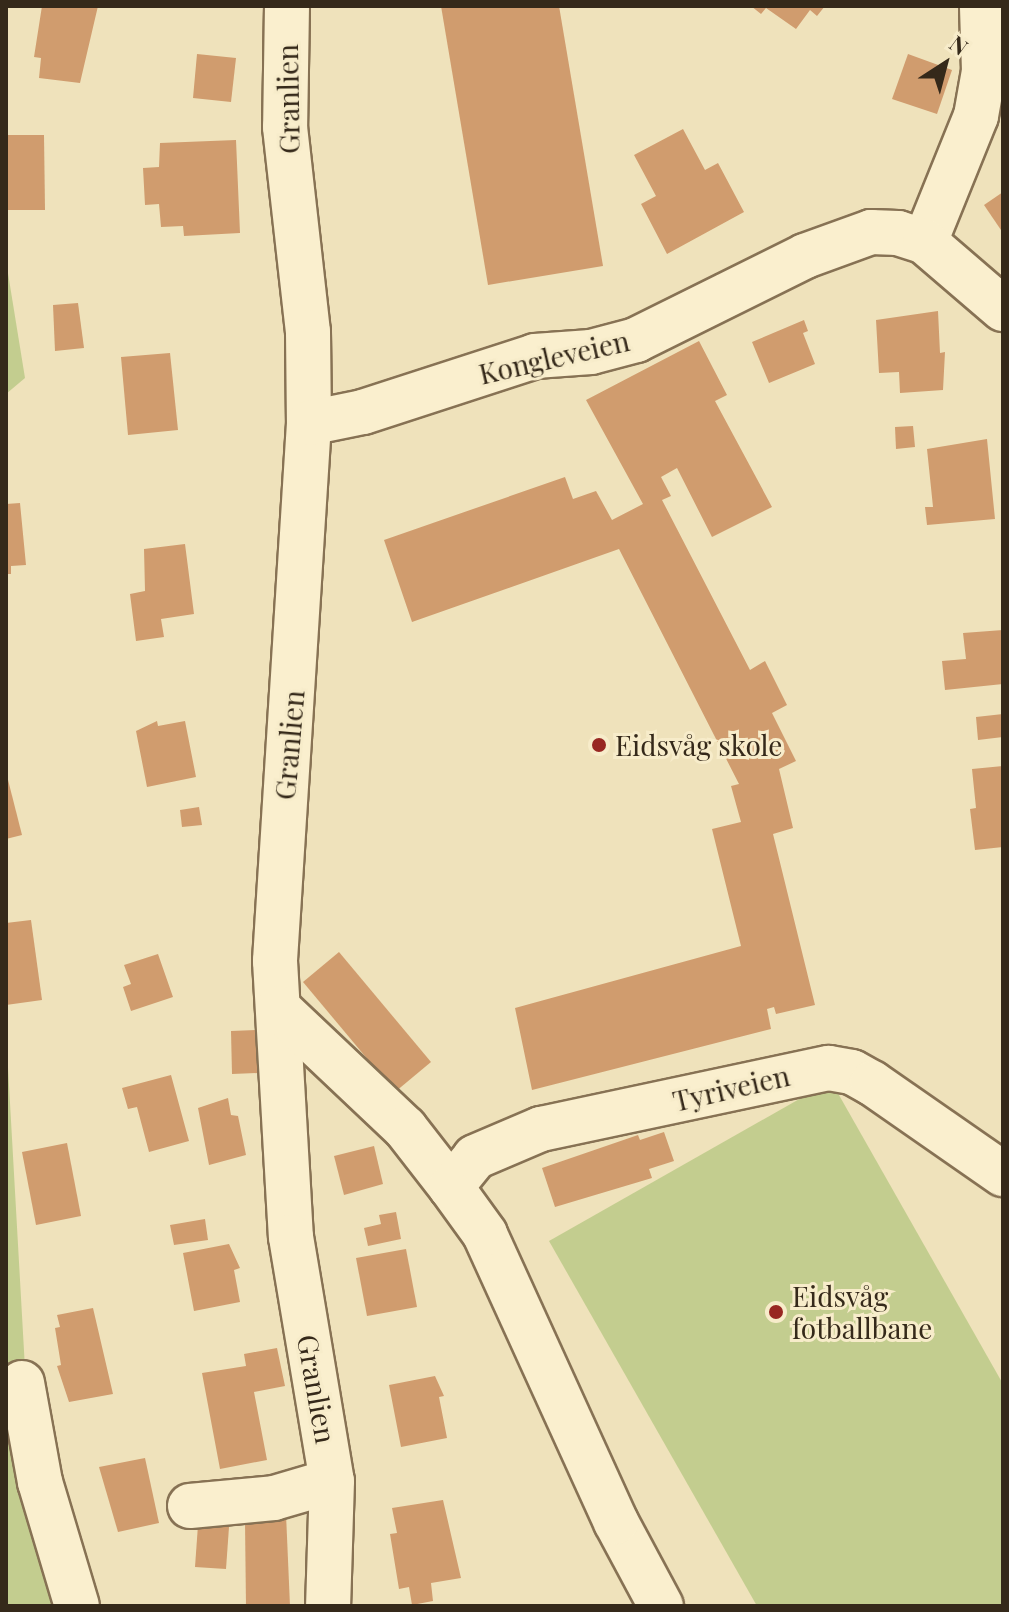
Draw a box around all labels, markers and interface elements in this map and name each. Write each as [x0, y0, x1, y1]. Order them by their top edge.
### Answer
north arrow [905, 24, 985, 104]
text: N [944, 28, 974, 61]
street label: Granlien [270, 44, 306, 154]
street label: Kongleveien [475, 323, 633, 391]
street label: Granlien [267, 689, 311, 801]
place label: Eidsvåg skole [615, 728, 782, 762]
marker: Eidsvåg skole [590, 736, 608, 754]
street label: Tyriveien [669, 1058, 793, 1118]
place label: Eidsvåg fotballbane [792, 1279, 932, 1345]
marker: Eidsvåg fotballbane [767, 1303, 785, 1321]
street label: Granlien [291, 1332, 343, 1446]

